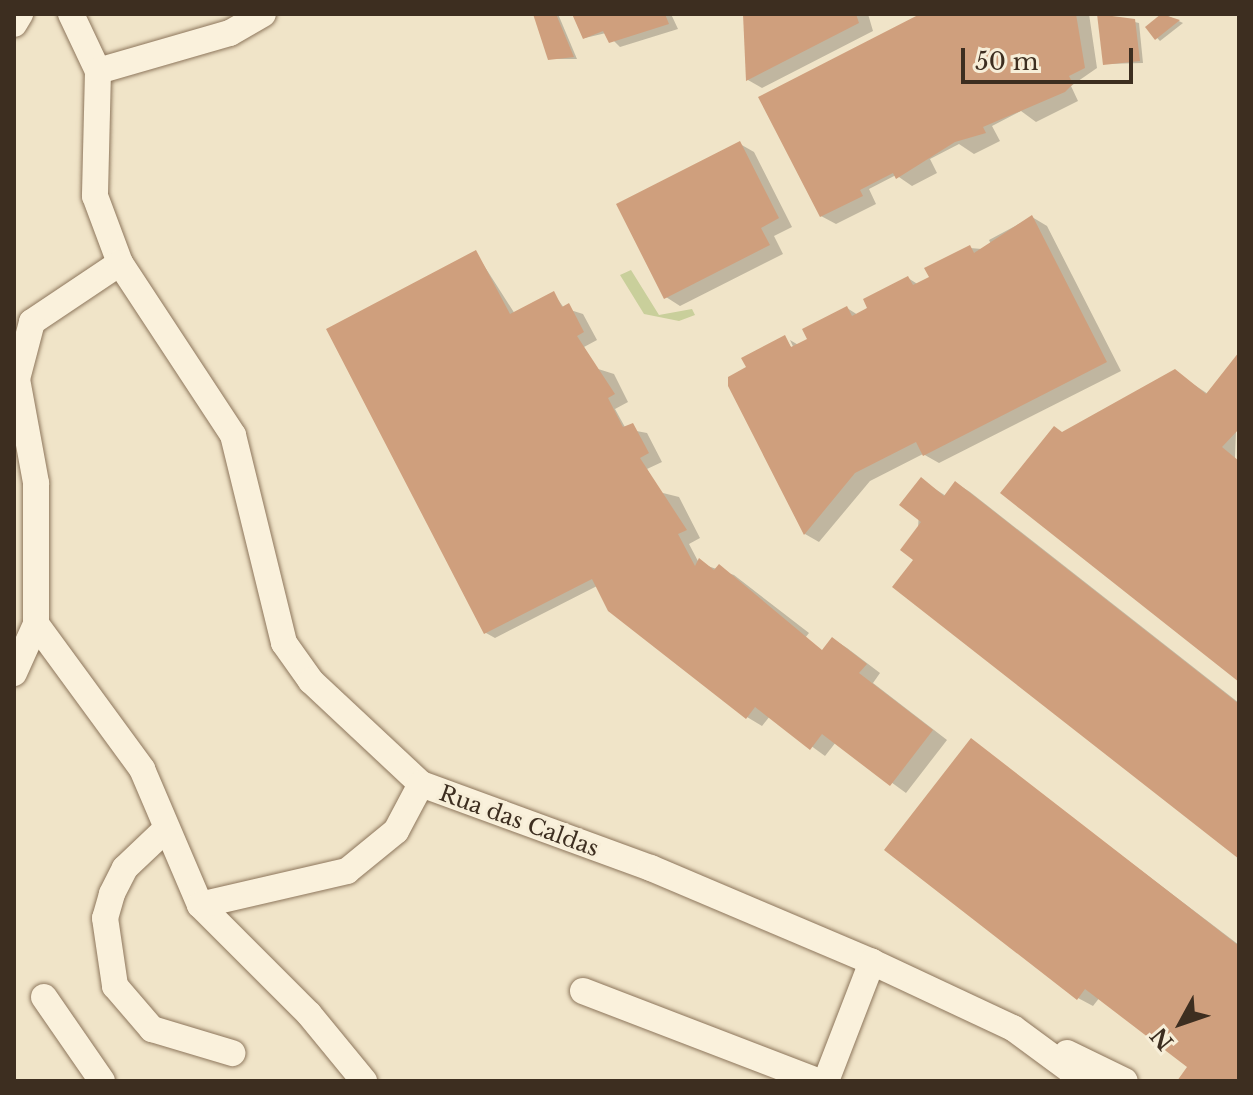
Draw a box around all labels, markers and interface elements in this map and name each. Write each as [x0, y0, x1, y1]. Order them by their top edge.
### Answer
scale bar [965, 32, 1137, 82]
text: 50 m [975, 47, 1038, 76]
street label: Rua das Caldas [436, 780, 602, 862]
north arrow [1141, 983, 1221, 1063]
text: N [1145, 1022, 1179, 1055]

